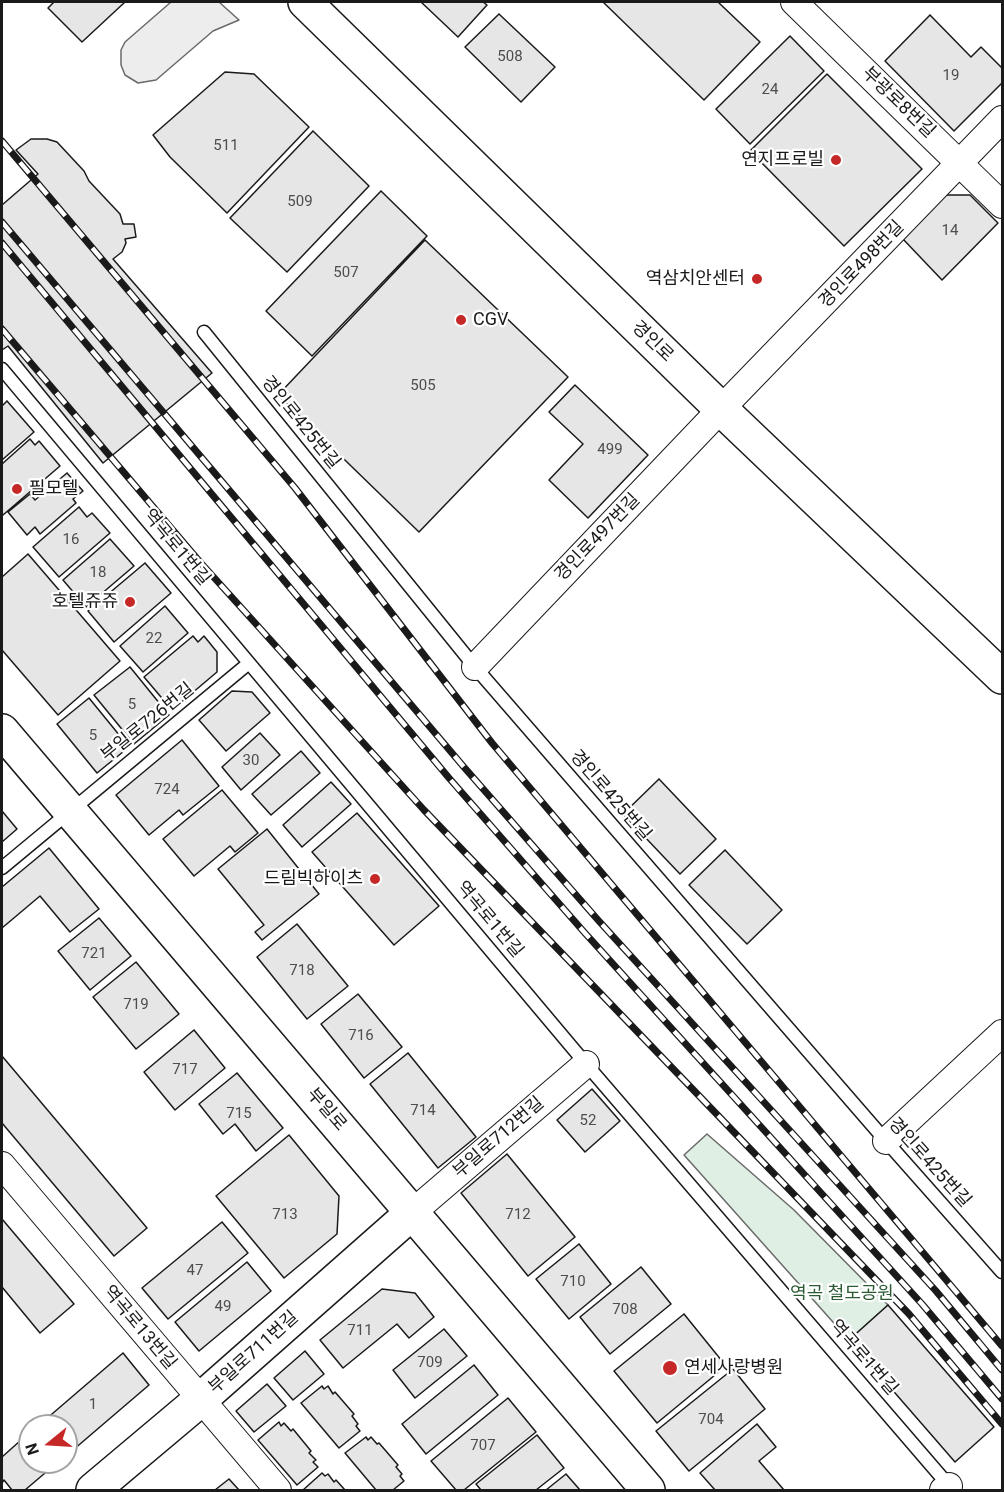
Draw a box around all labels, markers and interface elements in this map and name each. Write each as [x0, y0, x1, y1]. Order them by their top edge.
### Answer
house number: 508 [497, 48, 523, 66]
street label: 부광로8번길 [857, 63, 939, 143]
house number: 19 [943, 67, 959, 85]
house number: 24 [762, 81, 778, 99]
house number: 511 [213, 137, 239, 155]
place label: 연지프로빌 [741, 149, 824, 171]
marker: 연지프로빌 [829, 153, 843, 167]
house number: 509 [287, 193, 313, 211]
street label: 경인로498번길 [815, 217, 909, 313]
house number: 14 [942, 222, 958, 240]
house number: 507 [333, 264, 359, 282]
place label: 역삼치안센터 [646, 268, 745, 290]
marker: 역삼치안센터 [750, 272, 764, 286]
place label: CGV [473, 309, 508, 331]
marker: CGV [454, 313, 468, 327]
street label: 경인로 [627, 317, 677, 367]
street label: 경인로425번길 [256, 372, 344, 474]
house number: 505 [410, 377, 436, 395]
house number: 499 [597, 441, 623, 459]
place label: 필모텔 [29, 478, 79, 500]
marker: 필모텔 [10, 482, 24, 496]
street label: 경인로497번길 [551, 490, 645, 586]
street label: 역곡로1번길 [138, 505, 214, 591]
house number: 16 [63, 531, 79, 549]
house number: 18 [90, 564, 106, 582]
place label: 호텔쥬쥬 [52, 591, 118, 613]
marker: 호텔쥬쥬 [123, 595, 137, 609]
house number: 22 [146, 630, 162, 648]
street label: 부일로726번길 [97, 679, 199, 767]
house number: 5 [128, 696, 136, 714]
house number: 5 [89, 727, 97, 745]
street label: 경인로425번길 [565, 746, 655, 846]
house number: 30 [243, 752, 259, 770]
house number: 724 [154, 781, 180, 799]
place label: 드림빅하이츠 [264, 868, 363, 890]
marker: 드림빅하이츠 [368, 872, 382, 886]
street label: 역곡로1번길 [451, 877, 527, 963]
house number: 721 [81, 945, 107, 963]
house number: 718 [289, 962, 315, 980]
house number: 719 [123, 996, 149, 1014]
house number: 716 [348, 1027, 374, 1045]
house number: 717 [172, 1061, 198, 1079]
street label: 부일로 [302, 1084, 350, 1136]
street label: 부일로712번길 [449, 1093, 549, 1183]
house number: 714 [410, 1102, 436, 1120]
house number: 715 [226, 1105, 252, 1123]
house number: 52 [580, 1112, 596, 1130]
street label: 경인로425번길 [883, 1114, 975, 1212]
house number: 713 [272, 1206, 298, 1224]
house number: 712 [505, 1206, 531, 1224]
house number: 47 [187, 1262, 203, 1280]
house number: 710 [560, 1273, 586, 1291]
street label: 역곡로13번길 [98, 1282, 180, 1374]
park label: 역곡 철도공원 [790, 1283, 894, 1305]
house number: 49 [215, 1298, 231, 1316]
house number: 708 [612, 1301, 638, 1319]
street label: 부일로711번길 [205, 1307, 303, 1399]
street label: 역곡로1번길 [824, 1316, 902, 1400]
house number: 711 [347, 1322, 373, 1340]
house number: 709 [417, 1354, 443, 1372]
place label: 연세사랑병원 [684, 1357, 783, 1379]
marker: 연세사랑병원 [661, 1359, 679, 1377]
house number: 1 [89, 1396, 97, 1414]
house number: 704 [698, 1411, 724, 1429]
north arrow [18, 1414, 78, 1474]
house number: 707 [470, 1437, 496, 1455]
text: N [22, 1441, 43, 1457]

